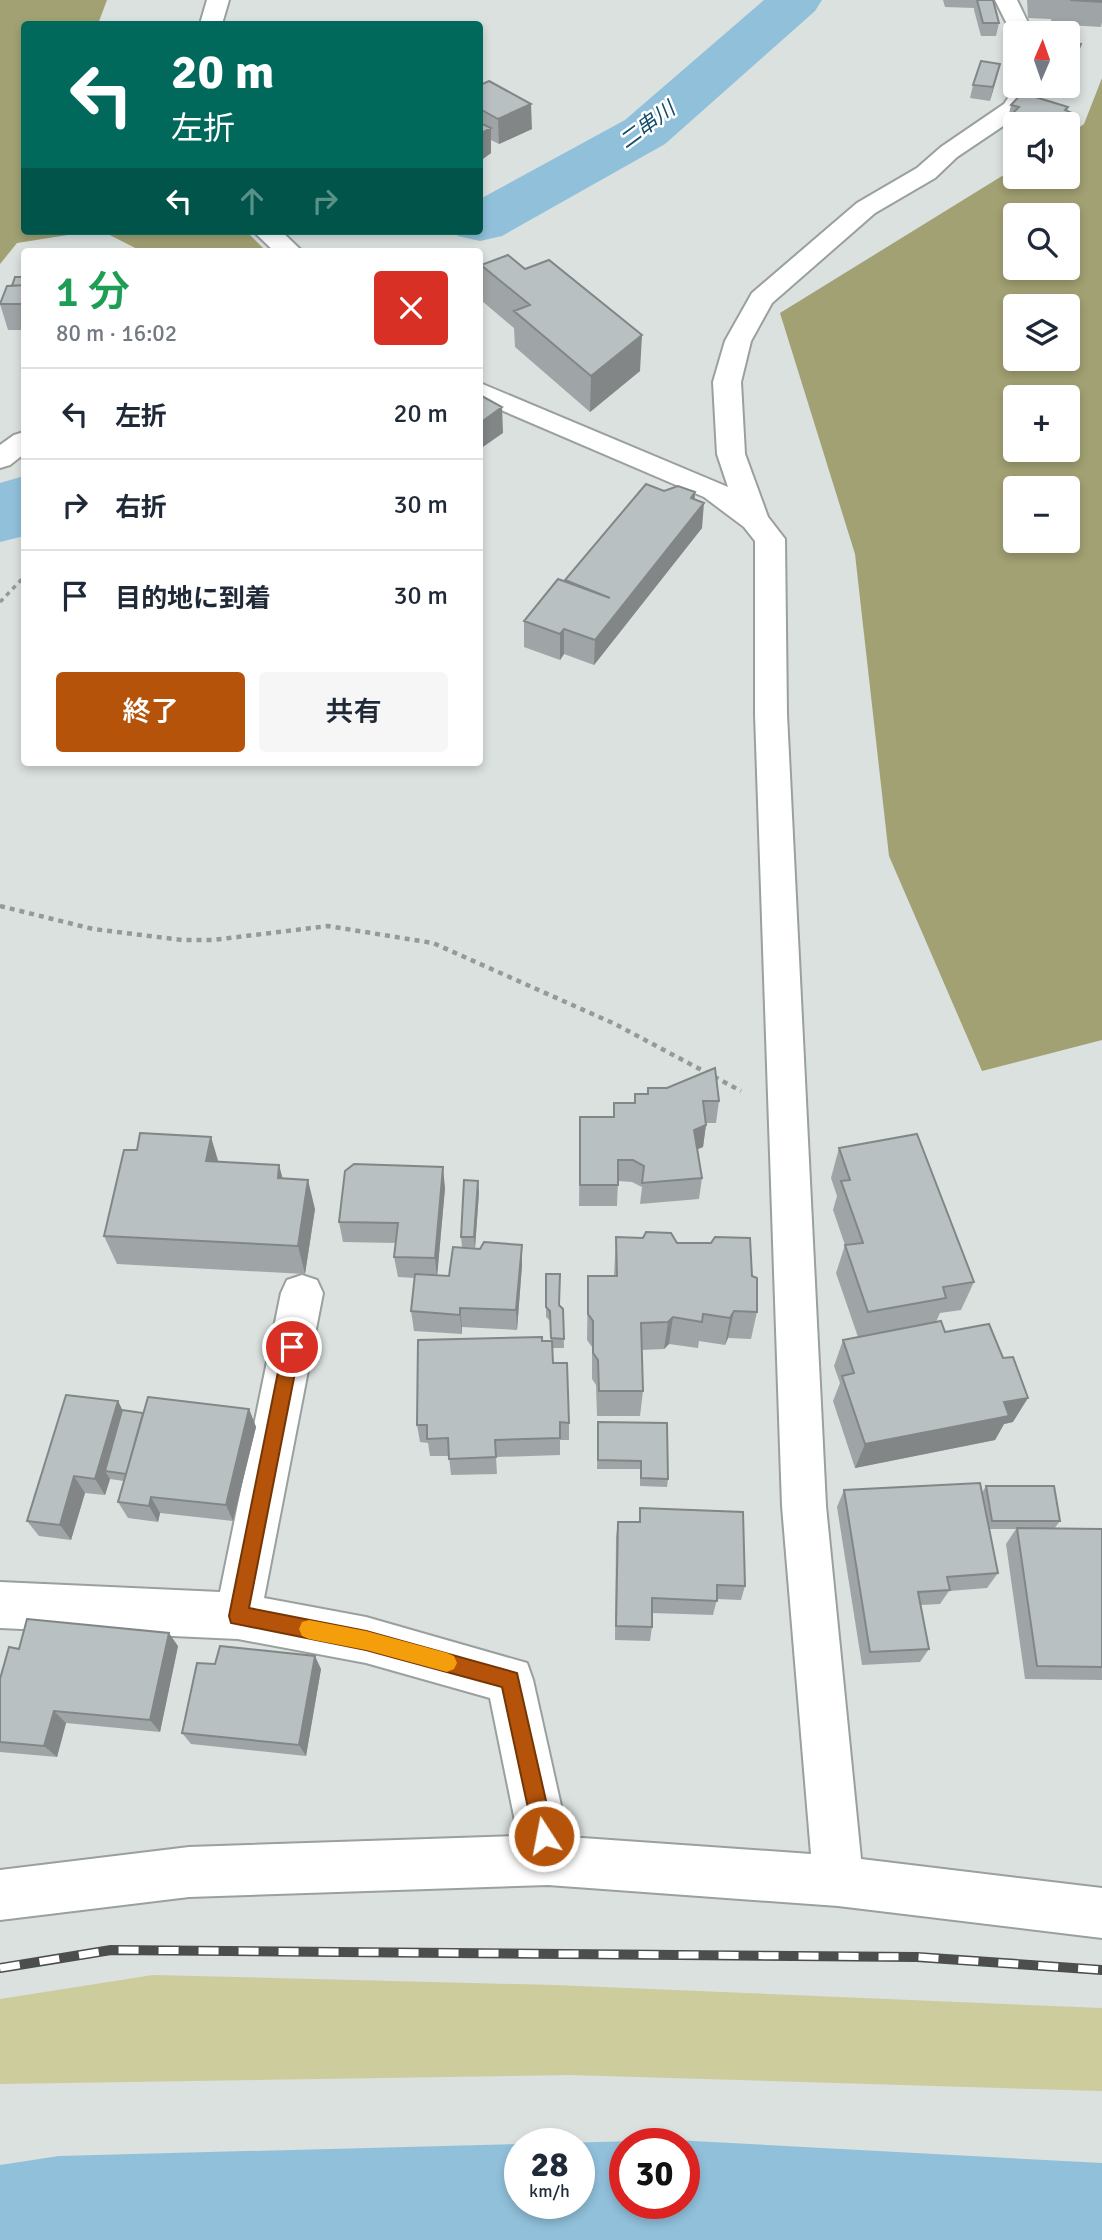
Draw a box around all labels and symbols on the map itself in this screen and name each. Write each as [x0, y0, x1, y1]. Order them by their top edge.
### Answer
north arrow [1003, 21, 1080, 98]
water label: 二串川 [614, 95, 682, 154]
pin [262, 1317, 322, 1377]
position arrow [507, 1799, 581, 1873]
speed limit sign: 30 [609, 2128, 700, 2219]

